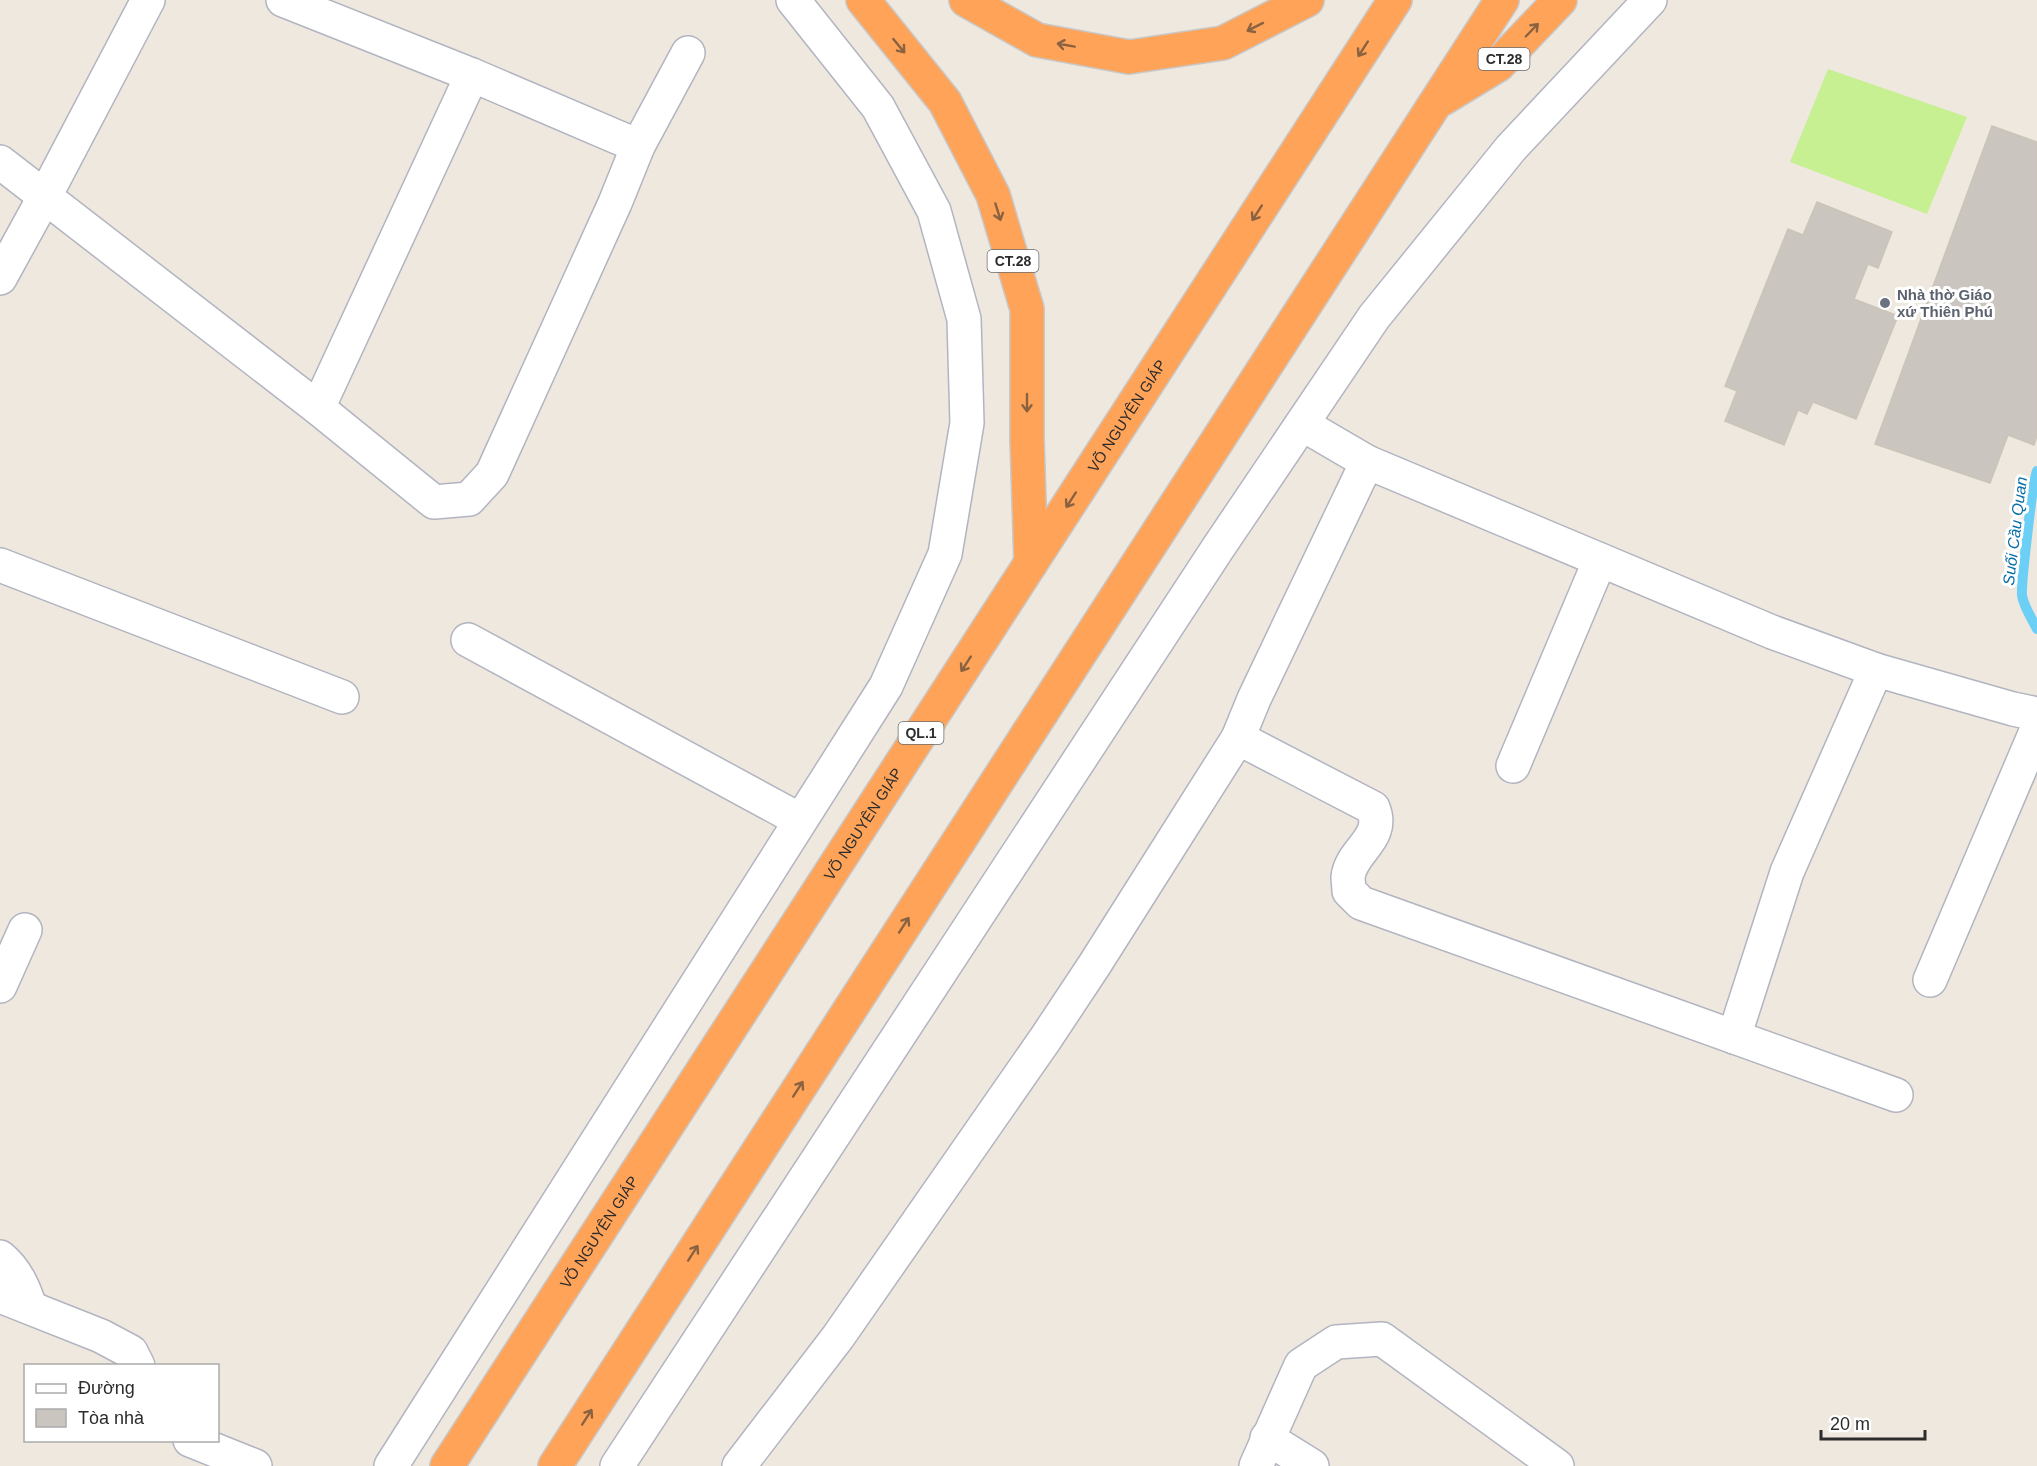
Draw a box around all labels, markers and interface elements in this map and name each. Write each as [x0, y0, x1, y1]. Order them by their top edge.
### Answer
one-way arrow [1246, 21, 1264, 33]
one-way arrow [1524, 23, 1538, 38]
one-way arrow [893, 38, 906, 54]
one-way arrow [1056, 40, 1076, 51]
one-way arrow [1357, 40, 1369, 57]
road number: CT.28 [1478, 48, 1530, 70]
one-way arrow [993, 203, 1004, 222]
one-way arrow [1251, 204, 1263, 221]
road number: CT.28 [988, 250, 1038, 272]
place label: Nhà thờ Giáo xứ Thiên Phú [1897, 286, 1993, 320]
marker: Nhà thờ Giáo xứ Thiên Phú [1878, 296, 1892, 310]
street label: VÕ NGUYÊN GIÁP [1084, 356, 1169, 475]
one-way arrow [1021, 393, 1033, 413]
water label: Suối Cầu Quan [2000, 476, 2030, 586]
one-way arrow [1065, 491, 1077, 508]
one-way arrow [959, 655, 971, 672]
road number: QL.1 [898, 722, 944, 744]
street label: VÕ NGUYÊN GIÁP [820, 764, 905, 883]
one-way arrow [898, 918, 910, 934]
one-way arrow [793, 1081, 805, 1098]
street label: VÕ NGUYÊN GIÁP [556, 1172, 641, 1291]
one-way arrow [687, 1245, 699, 1262]
legend [24, 1364, 219, 1442]
text: Đường [78, 1378, 135, 1398]
scale bar [1821, 1403, 1924, 1441]
text: Tòa nhà [78, 1408, 145, 1428]
one-way arrow [581, 1409, 593, 1426]
text: 20 m [1830, 1414, 1870, 1434]

